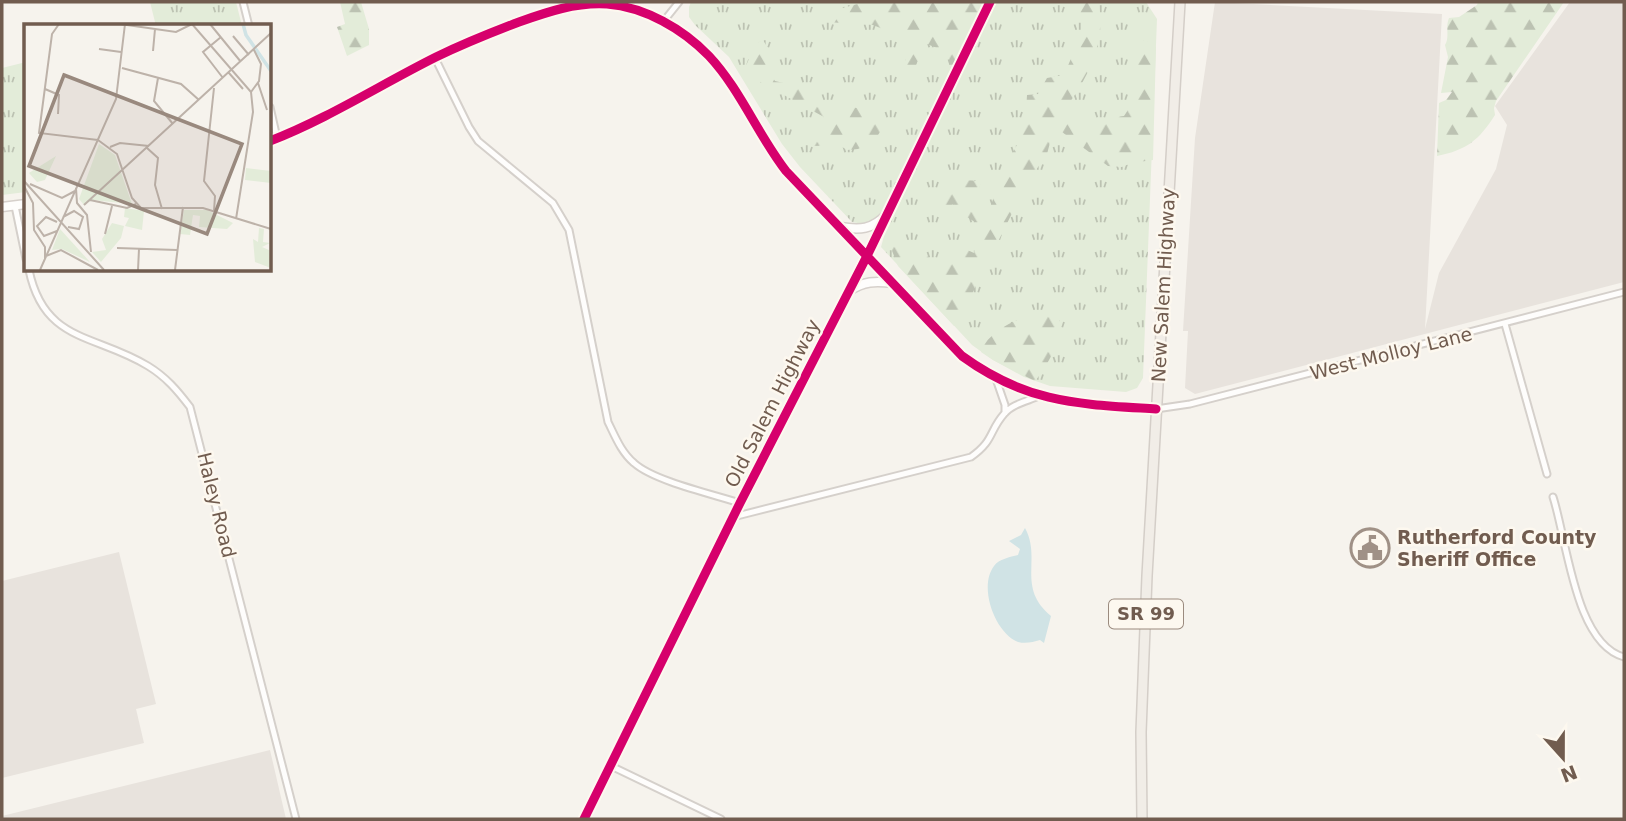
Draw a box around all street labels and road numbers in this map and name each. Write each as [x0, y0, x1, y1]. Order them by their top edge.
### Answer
street label: New Salem Highway [1147, 187, 1179, 383]
street label: Old Salem Highway [720, 315, 824, 491]
street label: West Molloy Lane [1308, 322, 1474, 384]
street label: Haley Road [193, 450, 241, 560]
road number: SR 99 [1109, 600, 1183, 628]

